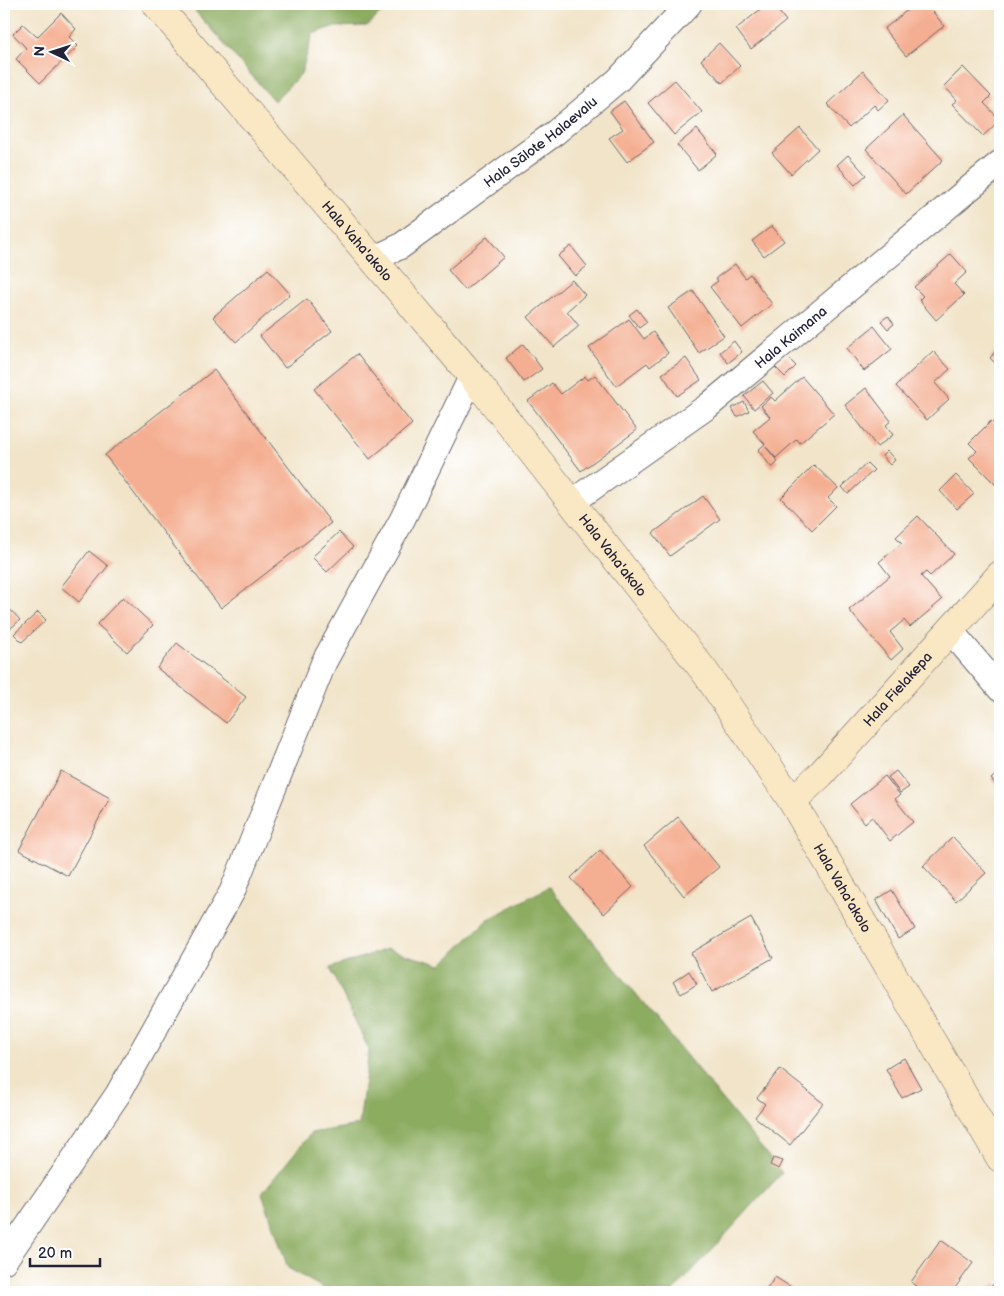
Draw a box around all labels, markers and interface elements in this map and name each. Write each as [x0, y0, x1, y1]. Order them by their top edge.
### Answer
north arrow [28, 28, 78, 78]
text: N [31, 45, 48, 57]
street label: Hala Sālote Halaevalu [480, 93, 601, 191]
street label: Hala Vaha'akolo [318, 197, 396, 285]
street label: Hala Kaimana [751, 302, 830, 372]
street label: Hala Vaha'akolo [575, 510, 651, 600]
street label: Hala Fielakepa [859, 648, 936, 730]
street label: Hala Vaha'akolo [810, 840, 875, 936]
scale bar [30, 1236, 100, 1268]
text: 20 m [38, 1244, 72, 1263]

